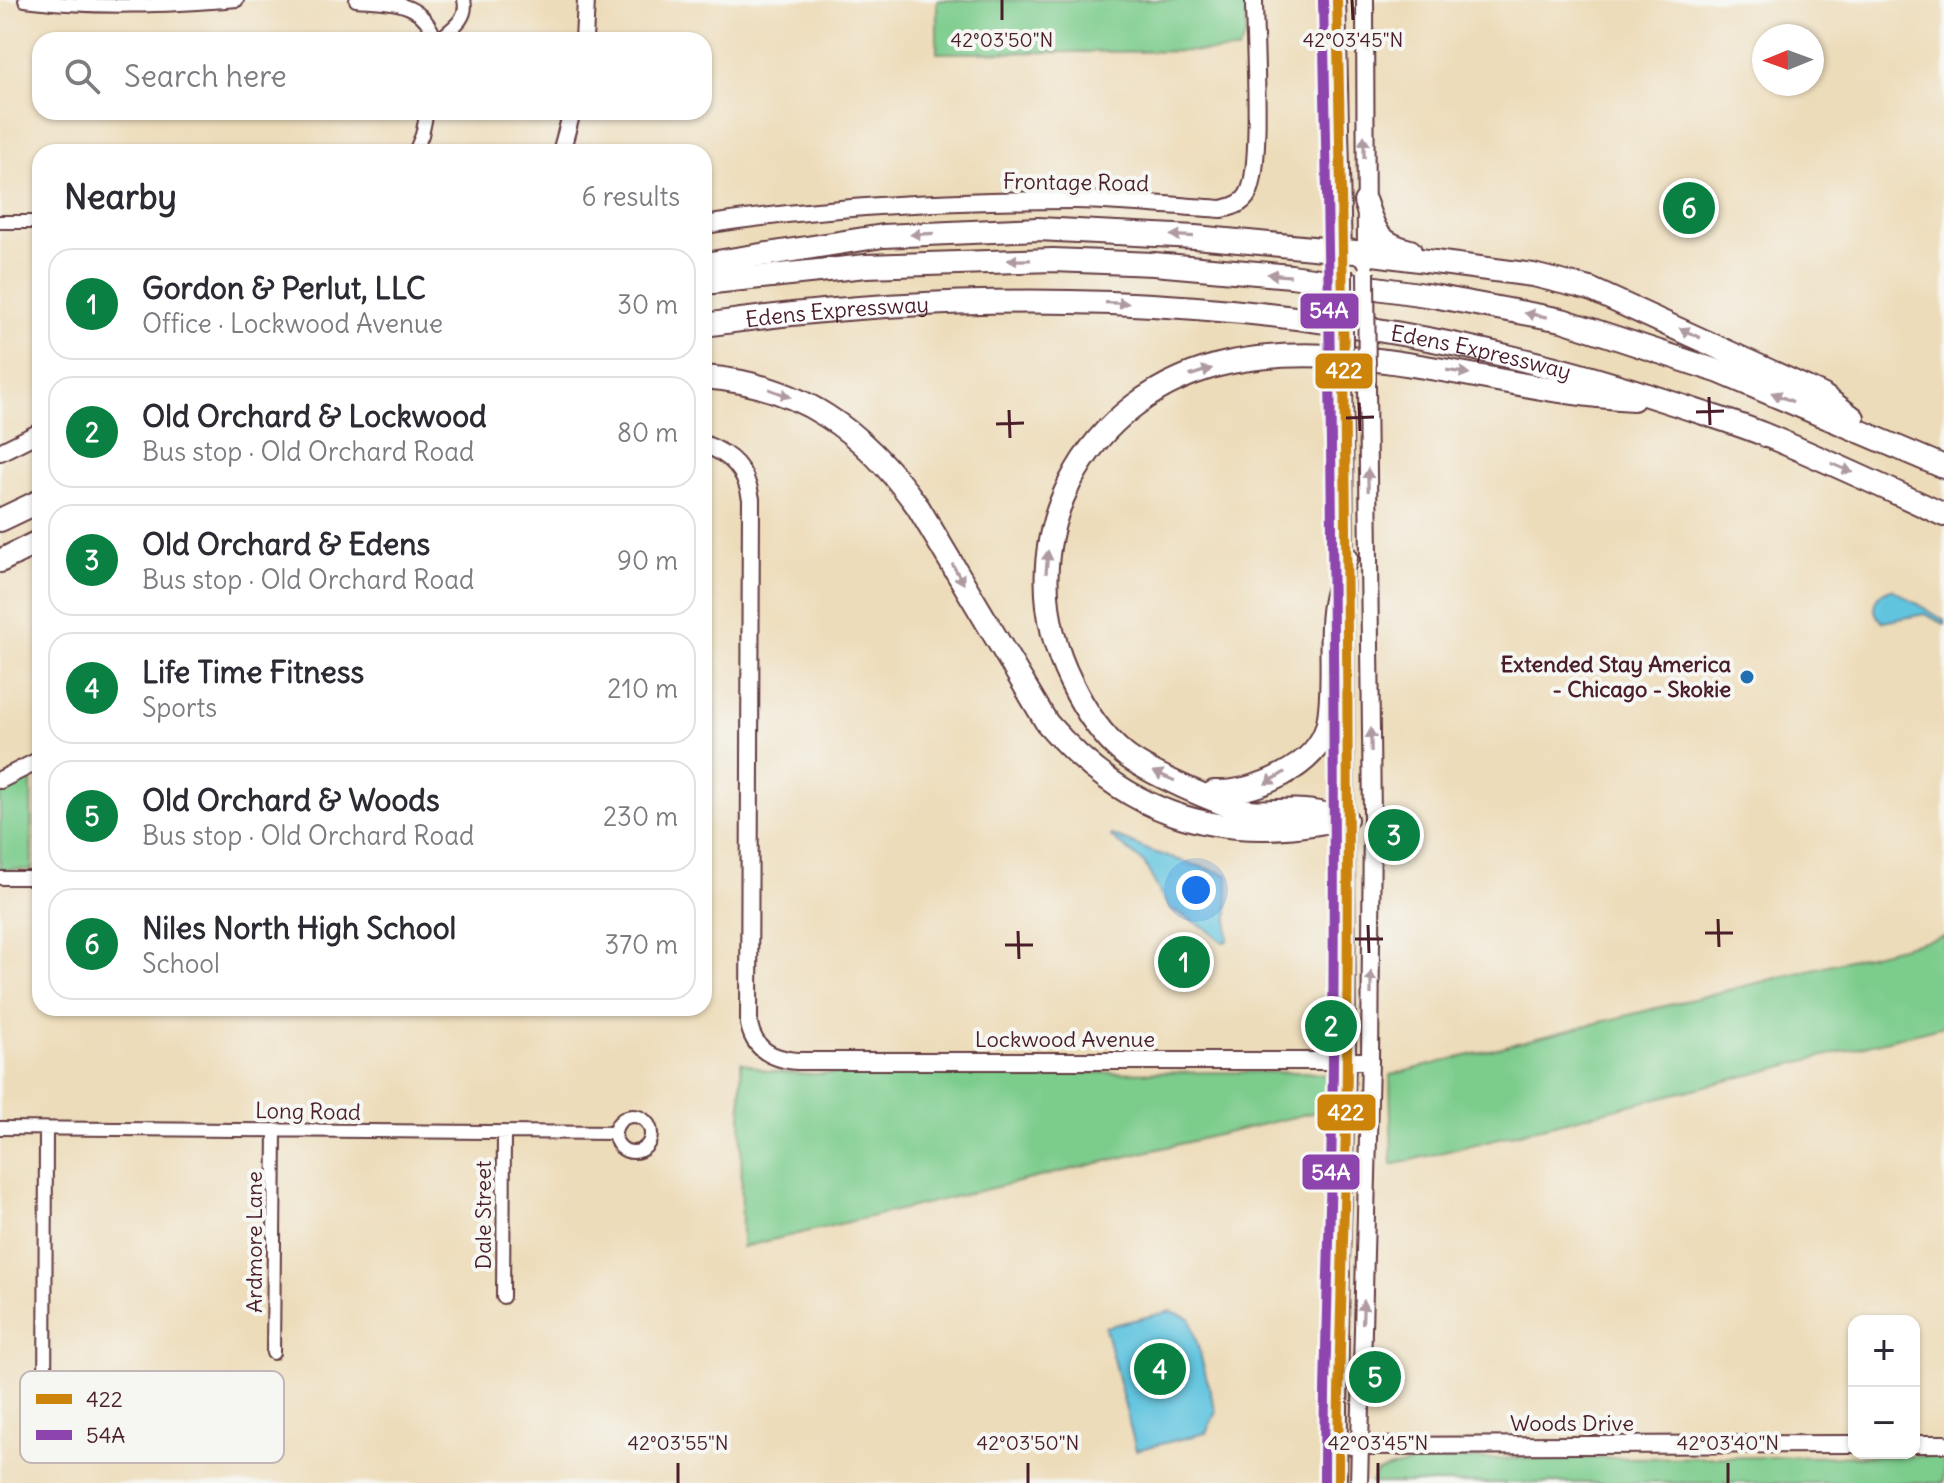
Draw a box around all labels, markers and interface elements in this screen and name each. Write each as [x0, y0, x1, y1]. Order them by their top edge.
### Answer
north arrow [1752, 24, 1824, 96]
text: 42°03'50"N [951, 27, 1053, 52]
text: 42°03'45"N [1303, 27, 1403, 52]
search box [32, 32, 712, 120]
icon: search [60, 54, 104, 98]
text: Search here [124, 57, 287, 95]
one-way arrow [1358, 134, 1370, 159]
street label: Frontage Road [1003, 167, 1149, 197]
text: Nearby [64, 175, 177, 218]
pin: 6 [1663, 178, 1715, 238]
text: 6 results [582, 180, 680, 213]
one-way arrow [909, 228, 934, 241]
one-way arrow [1169, 229, 1194, 242]
one-way arrow [1006, 254, 1031, 267]
text: Gordon & Perlut, LLC [142, 269, 426, 307]
one-way arrow [1266, 269, 1291, 282]
text: 1 [87, 288, 97, 321]
text: 30 m [617, 288, 678, 321]
street label: Edens Expressway [744, 290, 930, 333]
line badge: 54A [1299, 292, 1360, 330]
text: 54A [1309, 296, 1349, 324]
one-way arrow [1105, 297, 1130, 310]
text: Office · Lockwood Avenue [142, 307, 443, 340]
one-way arrow [1523, 309, 1548, 321]
street label: Edens Expressway [1389, 318, 1574, 386]
one-way arrow [1678, 326, 1702, 340]
line badge: 422 [1314, 352, 1374, 390]
text: 422 [1326, 356, 1362, 384]
one-way arrow [1189, 365, 1213, 378]
one-way arrow [1446, 366, 1471, 379]
one-way arrow [768, 387, 792, 400]
one-way arrow [1770, 391, 1794, 404]
text: Old Orchard & Lockwood [142, 397, 487, 435]
text: 2 [85, 416, 99, 449]
text: 80 m [617, 416, 678, 449]
text: Bus stop · Old Orchard Road [142, 435, 474, 468]
one-way arrow [1830, 462, 1854, 475]
one-way arrow [1362, 467, 1374, 492]
text: Old Orchard & Edens [142, 525, 430, 563]
text: 3 [85, 544, 99, 577]
text: 90 m [617, 544, 678, 577]
one-way arrow [1041, 549, 1054, 574]
text: Bus stop · Old Orchard Road [142, 563, 474, 596]
one-way arrow [950, 563, 964, 585]
place label: Extended Stay America - Chicago - Skokie [1501, 650, 1731, 703]
text: Life Time Fitness [142, 653, 364, 691]
marker: Extended Stay America - Chicago - Skokie [1738, 668, 1756, 686]
text: 4 [84, 672, 100, 705]
text: 210 m [607, 672, 678, 705]
text: Sports [142, 691, 217, 724]
one-way arrow [1365, 727, 1377, 752]
one-way arrow [1152, 770, 1175, 783]
one-way arrow [1264, 771, 1286, 785]
text: Old Orchard & Woods [142, 781, 440, 819]
text: 5 [85, 800, 99, 833]
text: 230 m [603, 800, 678, 833]
pin: 3 [1368, 805, 1420, 865]
text: Bus stop · Old Orchard Road [142, 819, 474, 852]
your location [1176, 870, 1216, 910]
text: Niles North High School [142, 909, 456, 947]
text: 6 [84, 928, 100, 961]
text: 370 m [604, 928, 678, 961]
pin: 1 [1158, 932, 1210, 992]
text: School [142, 947, 220, 980]
one-way arrow [1365, 970, 1377, 995]
pin: 2 [1305, 996, 1357, 1056]
street label: Lockwood Avenue [975, 1025, 1155, 1053]
line badge: 422 [1316, 1093, 1377, 1132]
street label: Long Road [255, 1096, 361, 1126]
text: 422 [1328, 1098, 1364, 1126]
line badge: 54A [1301, 1153, 1361, 1191]
text: 54A [1311, 1158, 1351, 1186]
street label: Dale Street [469, 1161, 497, 1269]
street label: Ardmore Lane [240, 1171, 268, 1313]
one-way arrow [1357, 1299, 1370, 1324]
map controls [1848, 1315, 1920, 1459]
button: + [1848, 1315, 1920, 1387]
pin: 4 [1134, 1339, 1186, 1399]
pin: 5 [1349, 1347, 1401, 1407]
legend [20, 1371, 284, 1463]
text: 422 [86, 1385, 123, 1413]
button: − [1848, 1387, 1920, 1459]
street label: Woods Drive [1510, 1409, 1634, 1437]
text: 54A [86, 1421, 126, 1449]
text: 42°03'55"N [627, 1430, 729, 1455]
text: 42°03'50"N [977, 1430, 1079, 1455]
text: 42°03'45"N [1328, 1430, 1428, 1455]
text: 42°03'40"N [1677, 1430, 1779, 1455]

